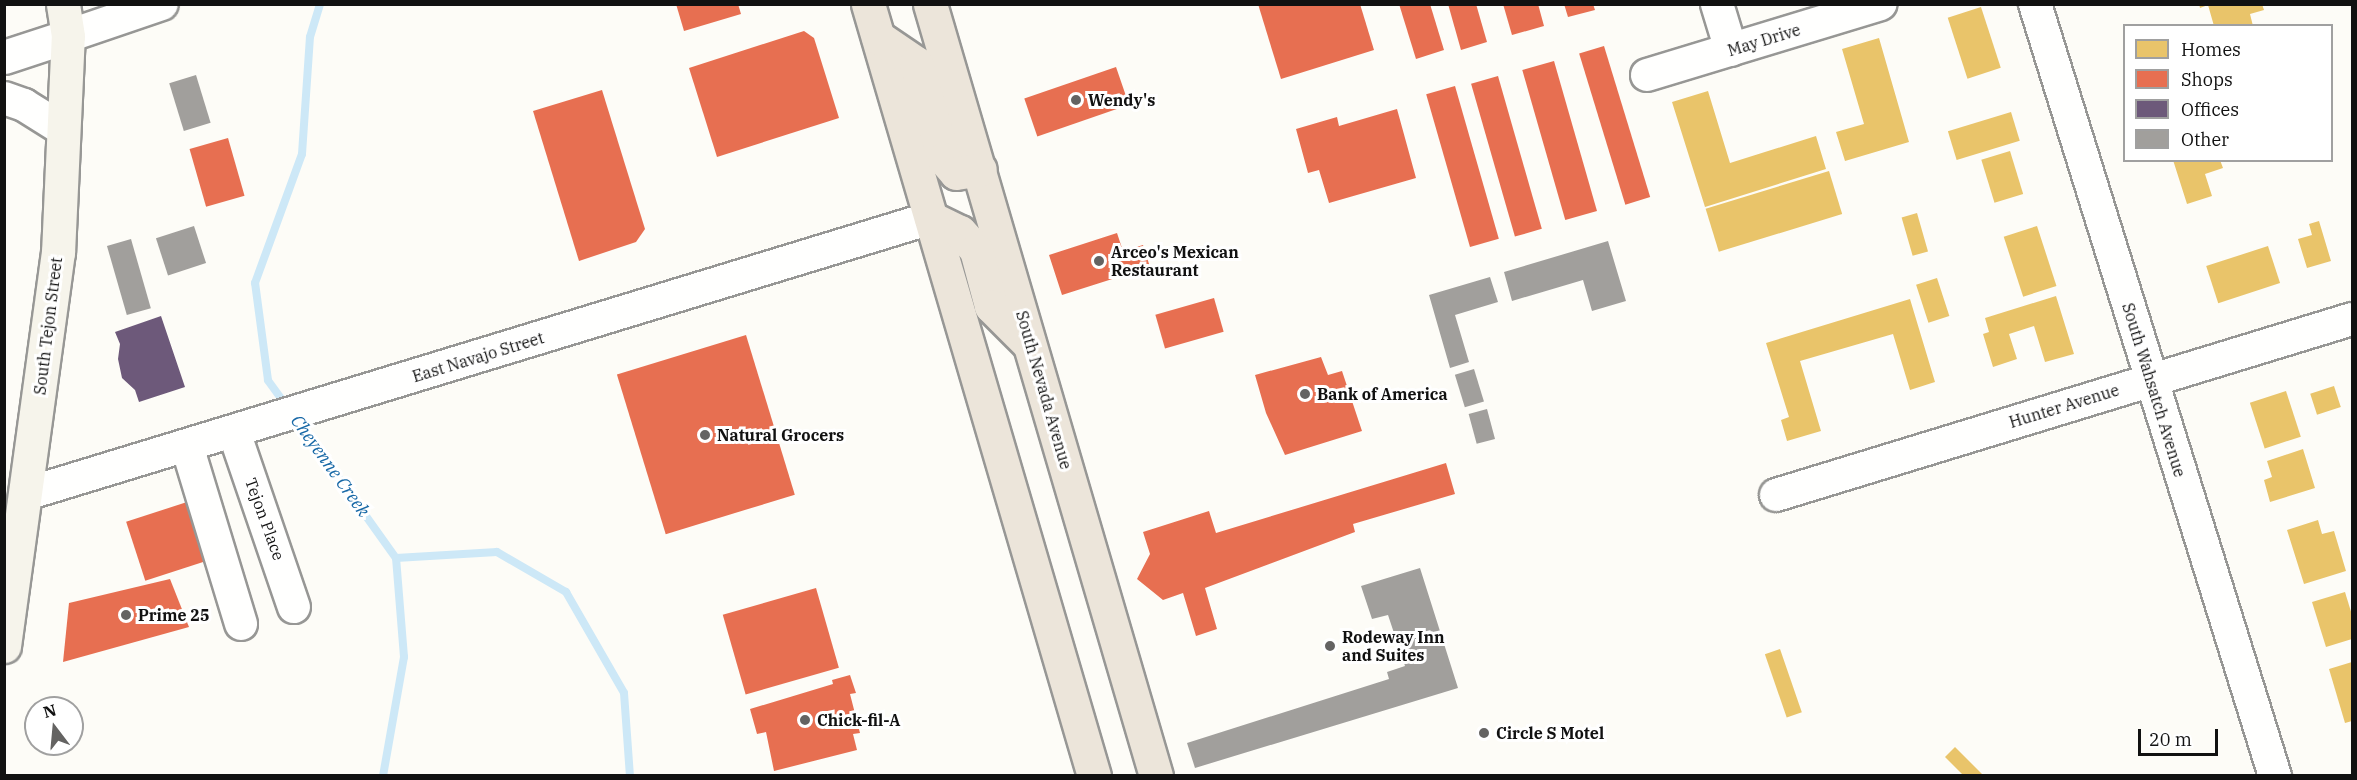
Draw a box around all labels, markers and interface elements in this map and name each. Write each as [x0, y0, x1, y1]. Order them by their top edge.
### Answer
street label: May Drive [1725, 20, 1803, 60]
legend [2123, 24, 2333, 162]
text: Homes [2181, 38, 2241, 61]
text: Shops [2181, 68, 2233, 91]
place label: Wendy's [1088, 90, 1155, 110]
marker: Wendy's [1069, 93, 1083, 107]
text: Offices [2181, 98, 2239, 121]
text: Other [2181, 128, 2229, 151]
place label: Arceo's Mexican Restaurant [1111, 242, 1239, 280]
marker: Arceo's Mexican Restaurant [1092, 254, 1106, 268]
street label: South Tejon Street [30, 256, 66, 396]
street label: South Wahsatch Avenue [2118, 301, 2190, 479]
street label: South Nevada Avenue [1012, 308, 1076, 472]
street label: East Navajo Street [410, 328, 546, 386]
street label: Hunter Avenue [2007, 380, 2121, 432]
place label: Bank of America [1317, 384, 1448, 404]
marker: Bank of America [1298, 387, 1312, 401]
water label: Cheyenne Creek [286, 411, 374, 521]
place label: Natural Grocers [717, 425, 844, 445]
marker: Natural Grocers [698, 428, 712, 442]
street label: Tejon Place [241, 475, 289, 563]
place label: Prime 25 [138, 605, 209, 625]
marker: Prime 25 [119, 608, 133, 622]
place label: Rodeway Inn and Suites [1342, 627, 1445, 665]
marker: Rodeway Inn and Suites [1323, 639, 1337, 653]
north arrow [24, 696, 84, 756]
text: N [41, 699, 58, 722]
place label: Chick-fil-A [817, 710, 900, 730]
marker: Chick-fil-A [798, 713, 812, 727]
scale bar [2141, 717, 2220, 755]
place label: Circle S Motel [1496, 723, 1604, 743]
marker: Circle S Motel [1477, 726, 1491, 740]
text: 20 m [2149, 728, 2192, 751]

